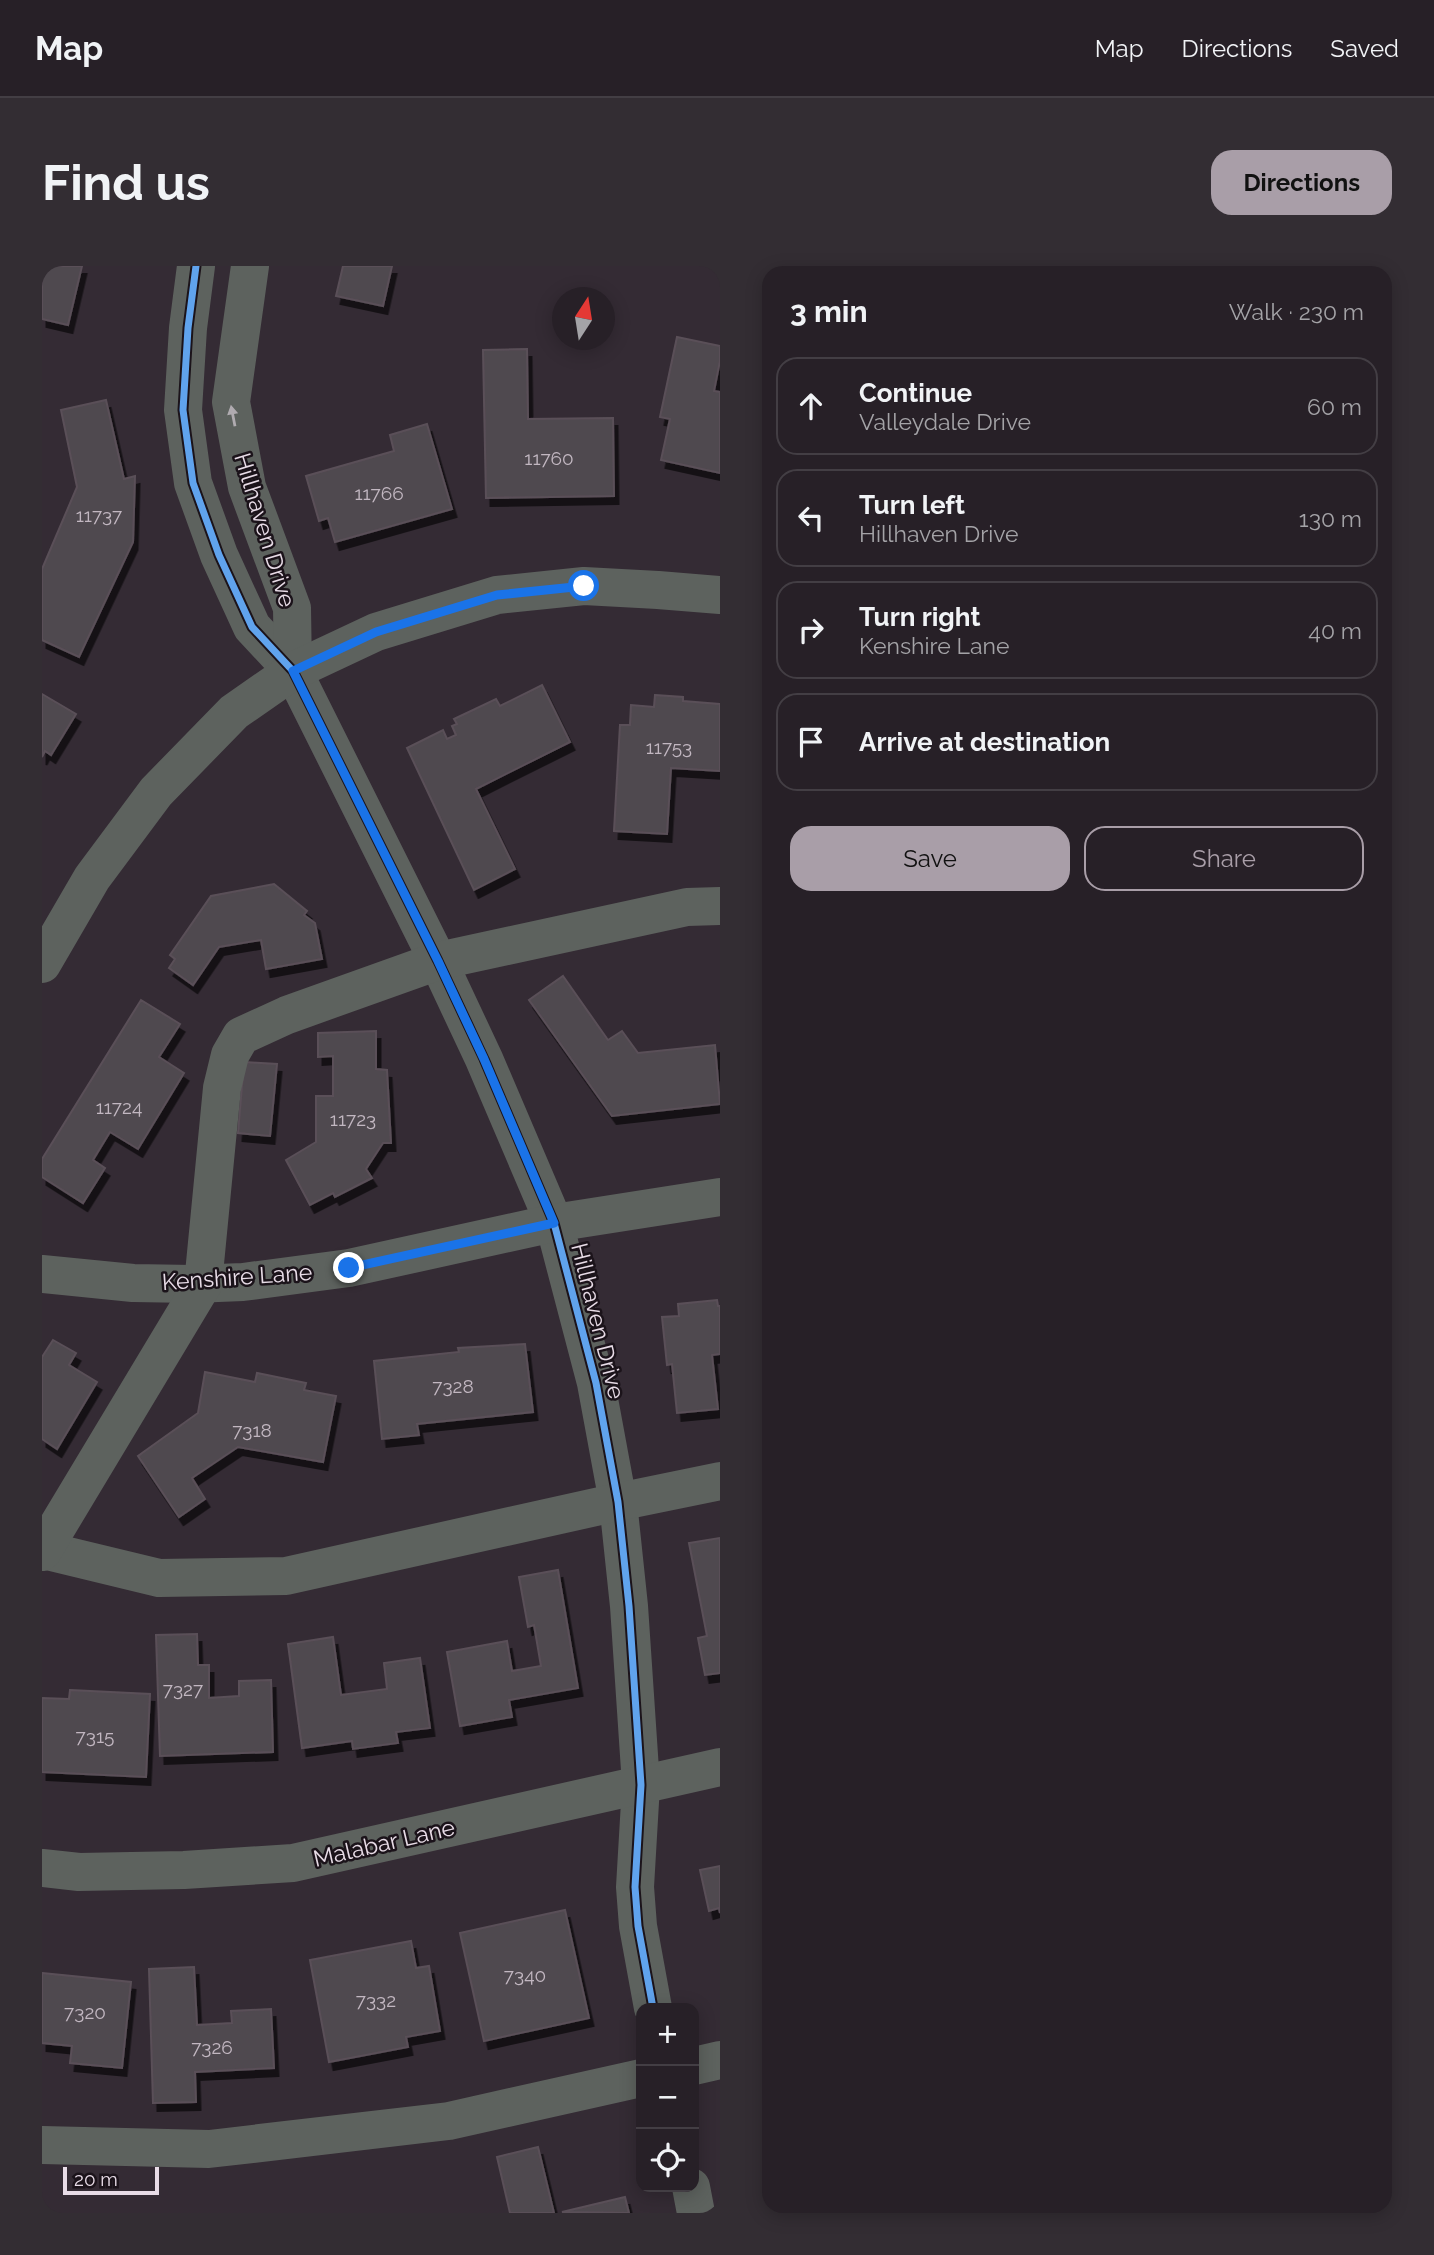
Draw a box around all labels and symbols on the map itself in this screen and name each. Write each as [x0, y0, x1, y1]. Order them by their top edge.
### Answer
north arrow [552, 287, 615, 350]
one-way arrow [228, 405, 239, 427]
house number: 11760 [524, 447, 574, 469]
street label: Hillhaven Drive [229, 450, 302, 610]
house number: 11766 [354, 482, 404, 504]
house number: 11737 [76, 504, 122, 526]
route start [568, 570, 599, 601]
house number: 11753 [646, 736, 692, 758]
house number: 11724 [96, 1096, 142, 1118]
house number: 11723 [330, 1108, 376, 1130]
street label: Hillhaven Drive [566, 1240, 631, 1402]
route end [333, 1252, 364, 1283]
street label: Kenshire Lane [161, 1258, 313, 1295]
house number: 7328 [432, 1375, 474, 1397]
house number: 7318 [232, 1419, 272, 1441]
house number: 7327 [163, 1678, 203, 1700]
house number: 7315 [76, 1725, 114, 1747]
street label: Malabar Lane [311, 1813, 457, 1872]
house number: 7340 [504, 1964, 546, 1986]
house number: 7332 [356, 1989, 396, 2011]
house number: 7320 [64, 2001, 106, 2023]
house number: 7326 [191, 2036, 233, 2058]
scale bar [63, 2164, 159, 2196]

